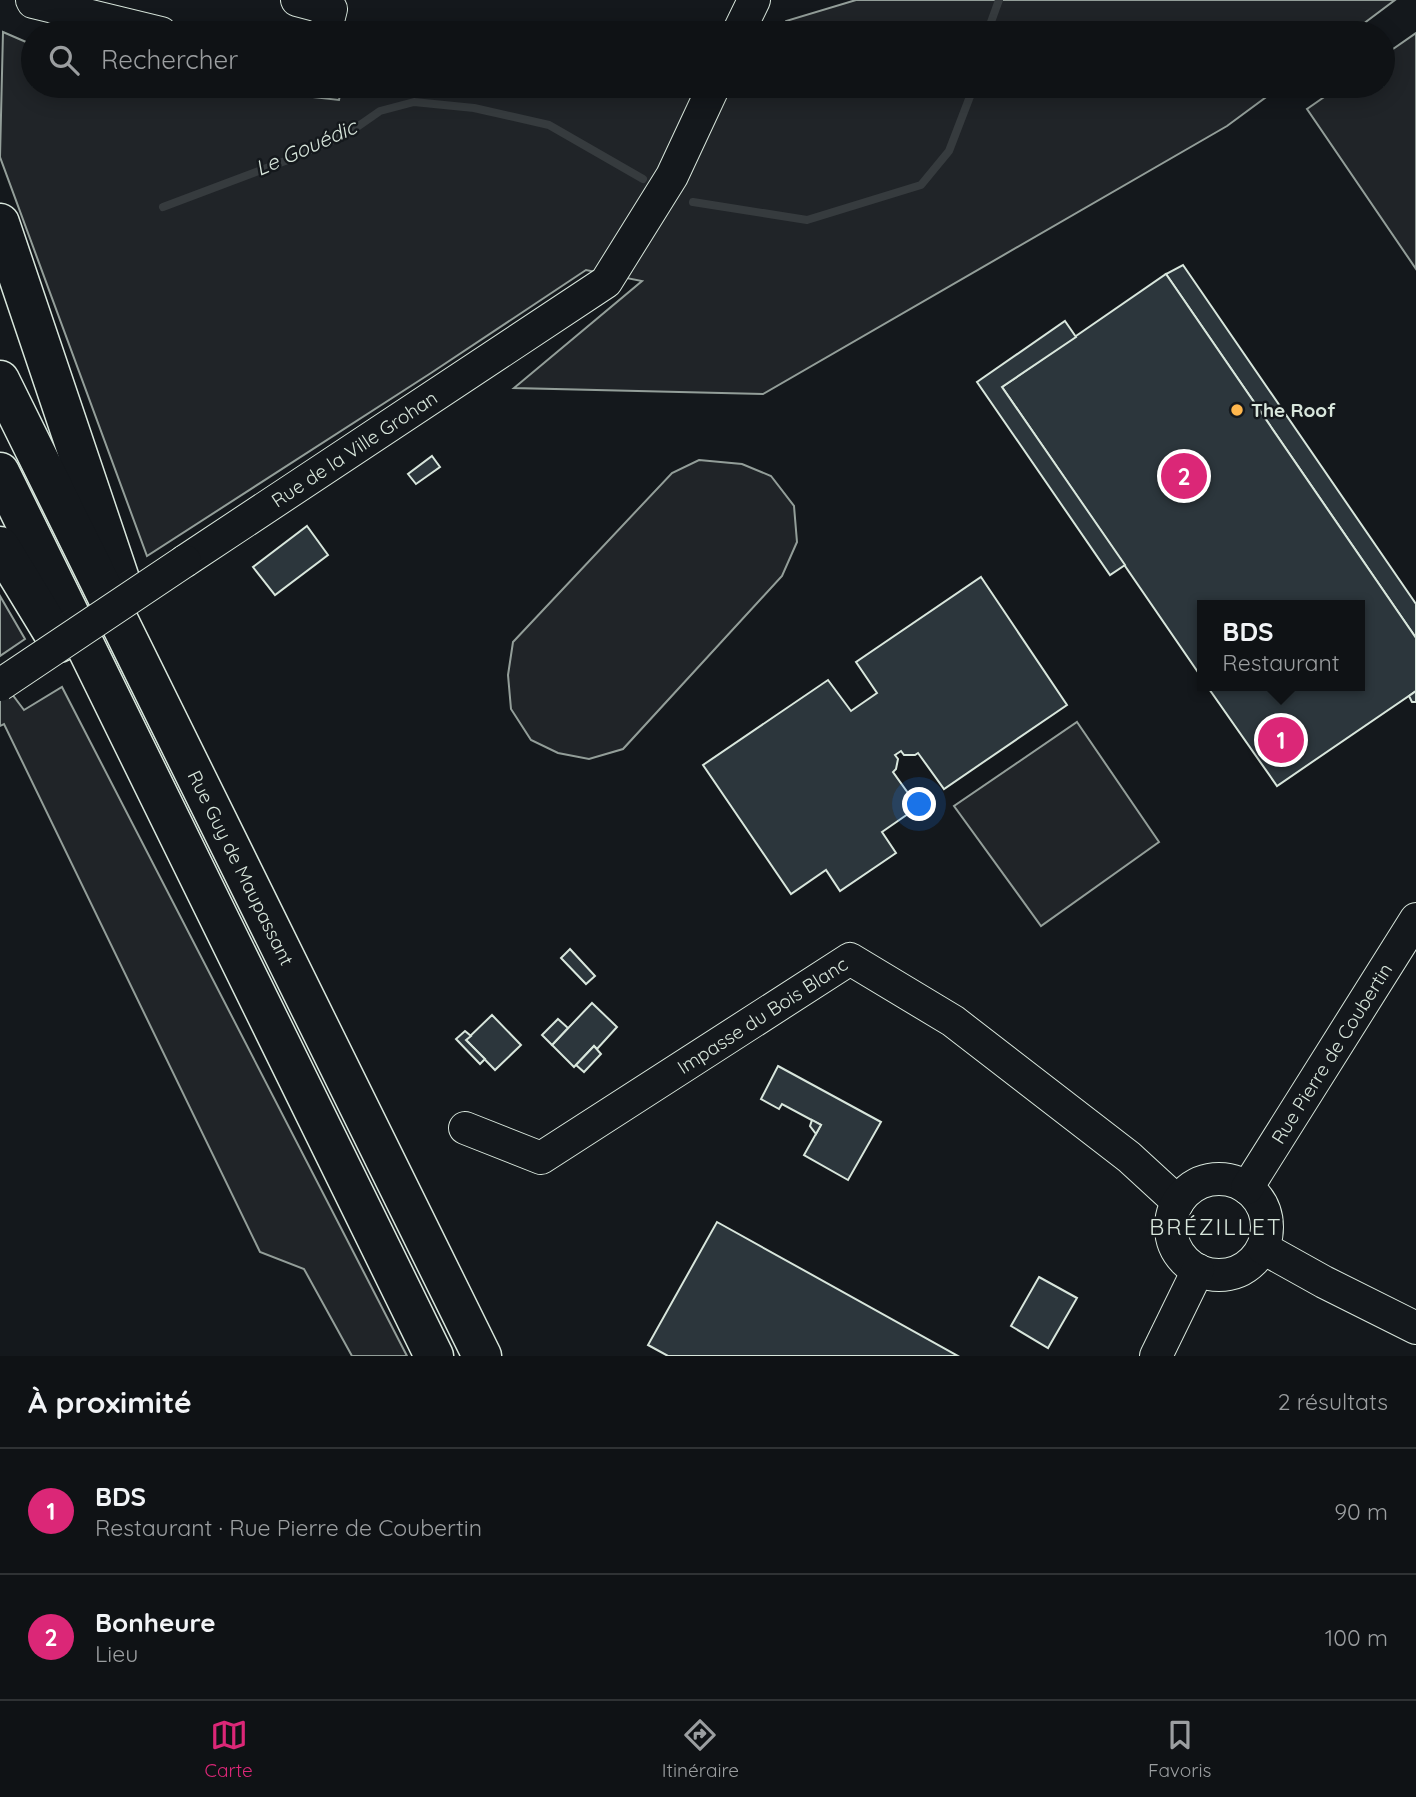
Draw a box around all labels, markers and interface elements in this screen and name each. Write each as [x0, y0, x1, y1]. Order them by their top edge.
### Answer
search box [21, 21, 1395, 98]
icon: search [45, 41, 83, 79]
text: Rechercher [101, 43, 238, 76]
water label: Le Gouédic [251, 112, 362, 181]
street label: Rue de la Ville Grohan [267, 385, 442, 512]
place label: The Roof [1251, 398, 1336, 422]
marker: The Roof [1229, 402, 1245, 418]
pin: 2 [1161, 450, 1207, 502]
popup [1197, 600, 1365, 691]
text: BDS [1222, 615, 1274, 648]
text: Restaurant [1222, 648, 1340, 677]
pin: 1 [1258, 714, 1304, 766]
street label: Rue Guy de Maupassant [183, 766, 299, 969]
your location [902, 787, 936, 821]
street label: Impasse du Bois Blanc [673, 952, 852, 1079]
street label: Rue Pierre de Coubertin [1266, 959, 1397, 1148]
district label: BRÉZILLET [1149, 1212, 1283, 1241]
text: À proximité [28, 1383, 192, 1421]
text: 2 résultats [1278, 1387, 1388, 1416]
text: BDS [95, 1480, 146, 1513]
text: 1 [47, 1497, 55, 1526]
text: 90 m [1334, 1497, 1388, 1526]
text: Restaurant · Rue Pierre de Coubertin [95, 1513, 482, 1542]
text: Bonheure [95, 1606, 216, 1639]
text: 2 [44, 1623, 58, 1652]
text: 100 m [1325, 1623, 1388, 1652]
text: Lieu [95, 1639, 138, 1668]
tab: Carte [205, 1716, 253, 1782]
tab: Itinéraire [662, 1716, 739, 1782]
tab: Favoris [1148, 1716, 1212, 1782]

